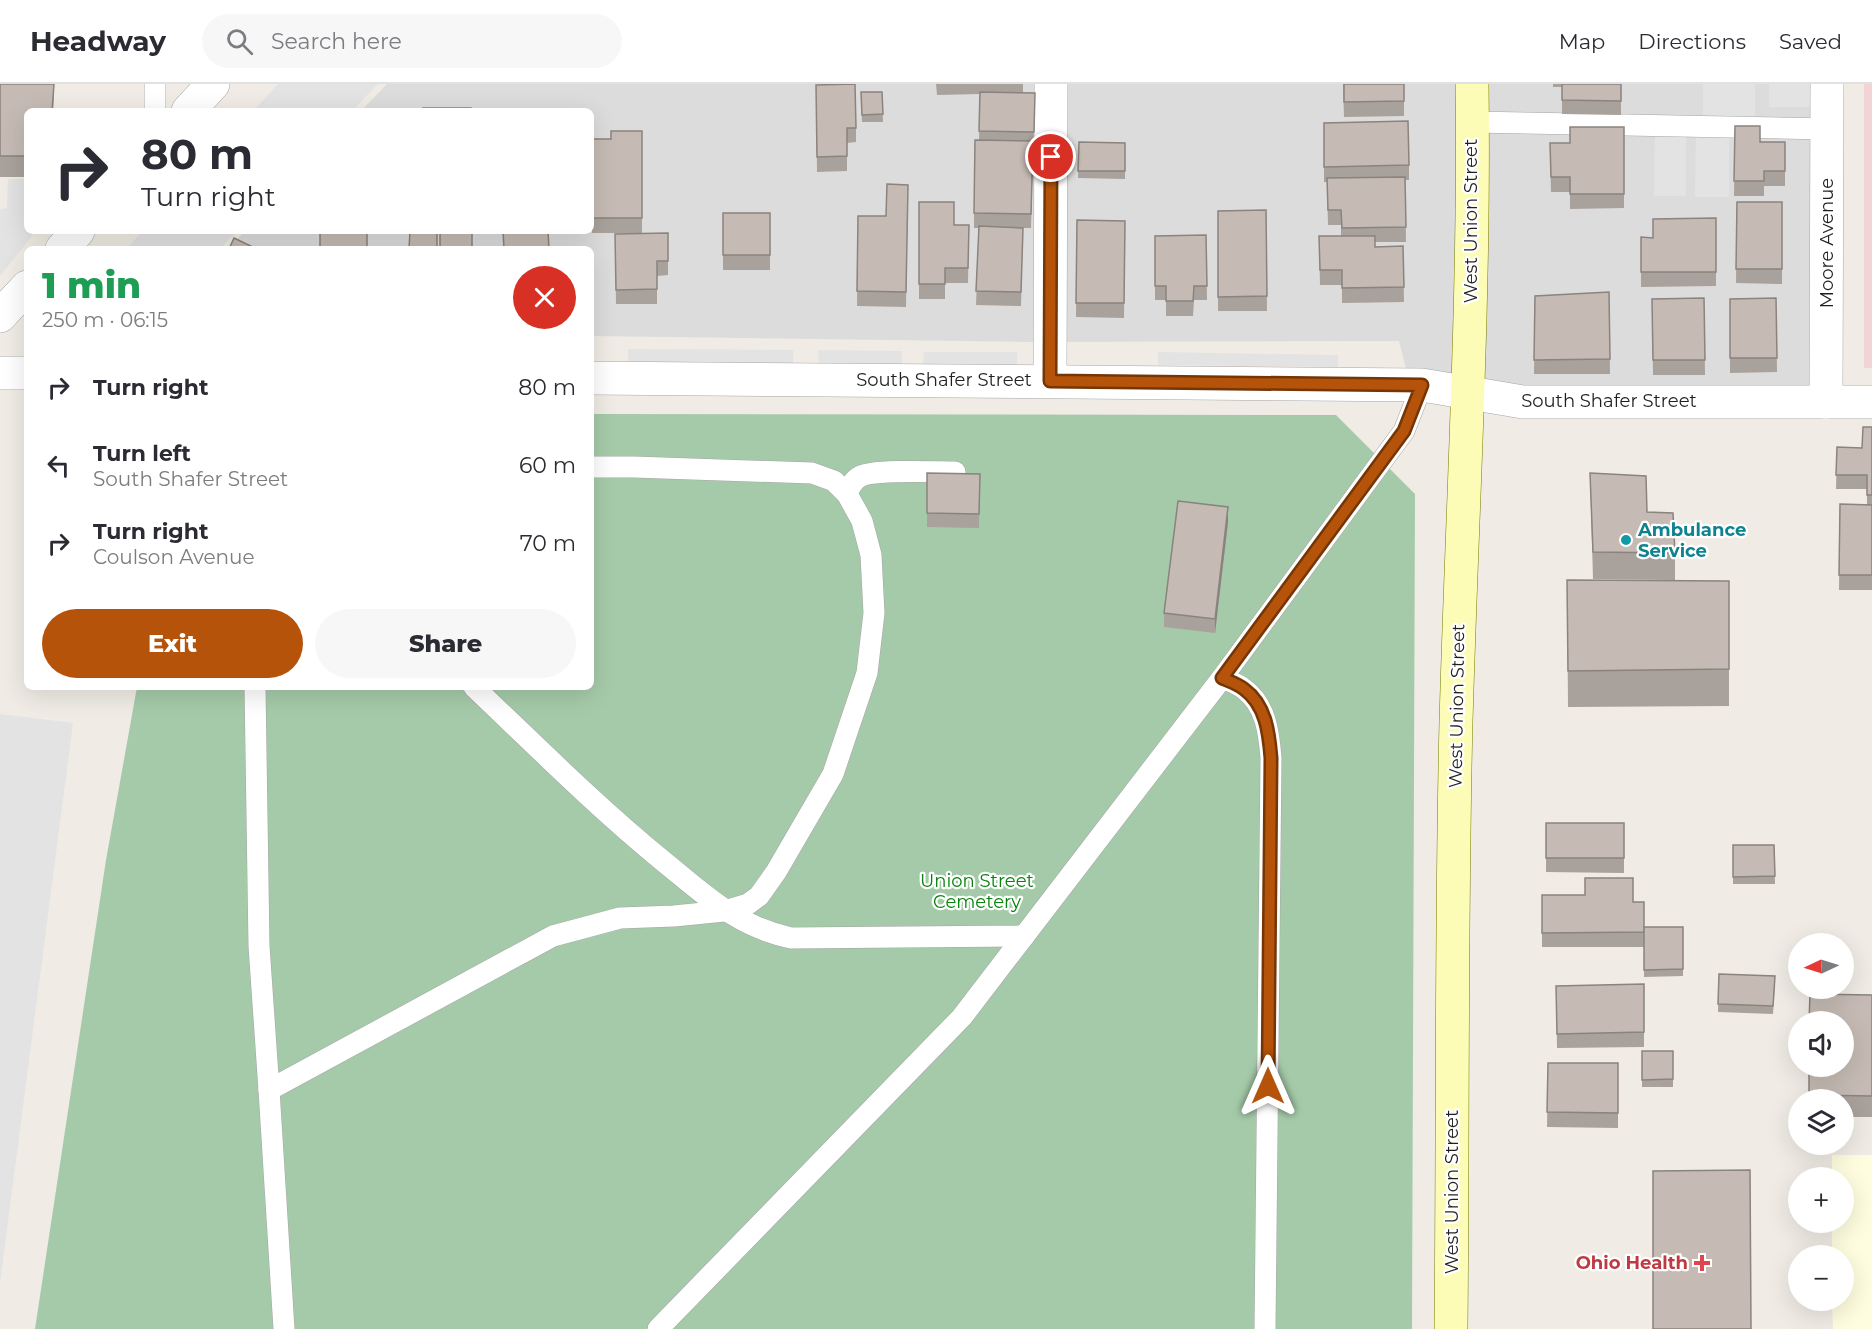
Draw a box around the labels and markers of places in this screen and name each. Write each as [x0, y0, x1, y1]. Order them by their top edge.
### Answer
pin [1025, 131, 1076, 182]
place label: Ambulance Service [1637, 519, 1746, 562]
marker: Ambulance Service [1619, 533, 1633, 547]
place label: Ohio Health [1576, 1252, 1688, 1274]
marker: Ohio Health [1693, 1254, 1711, 1272]

